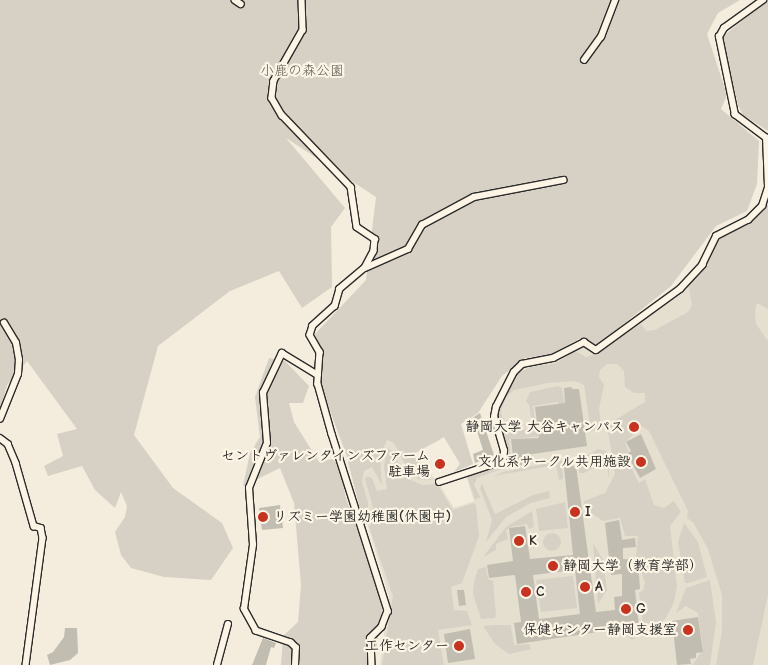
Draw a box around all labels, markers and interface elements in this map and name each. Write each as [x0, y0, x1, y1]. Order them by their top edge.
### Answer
park label: 小鹿の森公園 [260, 63, 344, 79]
place label: 静岡大学 大谷キャンパス [465, 419, 624, 435]
marker: 静岡大学 大谷キャンパス [628, 421, 640, 433]
place label: セントヴァレンタインズファーム 駐車場 [220, 448, 430, 481]
place label: 文化系サークル共用施設 [477, 454, 631, 470]
marker: 文化系サークル共用施設 [635, 456, 647, 468]
marker: セントヴァレンタインズファーム 駐車場 [434, 458, 446, 470]
place label: I [585, 504, 591, 520]
marker: I [569, 506, 581, 518]
place label: リズミー学園幼稚園(休園中) [273, 509, 451, 525]
marker: リズミー学園幼稚園(休園中) [257, 511, 269, 523]
place label: K [529, 533, 537, 549]
marker: K [513, 535, 525, 547]
place label: 静岡大学（教育学部） [563, 558, 703, 574]
marker: 静岡大学（教育学部） [547, 560, 559, 572]
place label: A [595, 579, 603, 595]
marker: A [579, 581, 591, 593]
place label: C [536, 584, 544, 600]
marker: C [520, 586, 532, 598]
place label: G [636, 601, 646, 617]
marker: G [620, 603, 632, 615]
place label: 保健センター静岡支援室 [523, 622, 677, 638]
marker: 保健センター静岡支援室 [681, 623, 695, 637]
place label: 工作センター [365, 638, 449, 654]
marker: 工作センター [453, 640, 465, 652]

